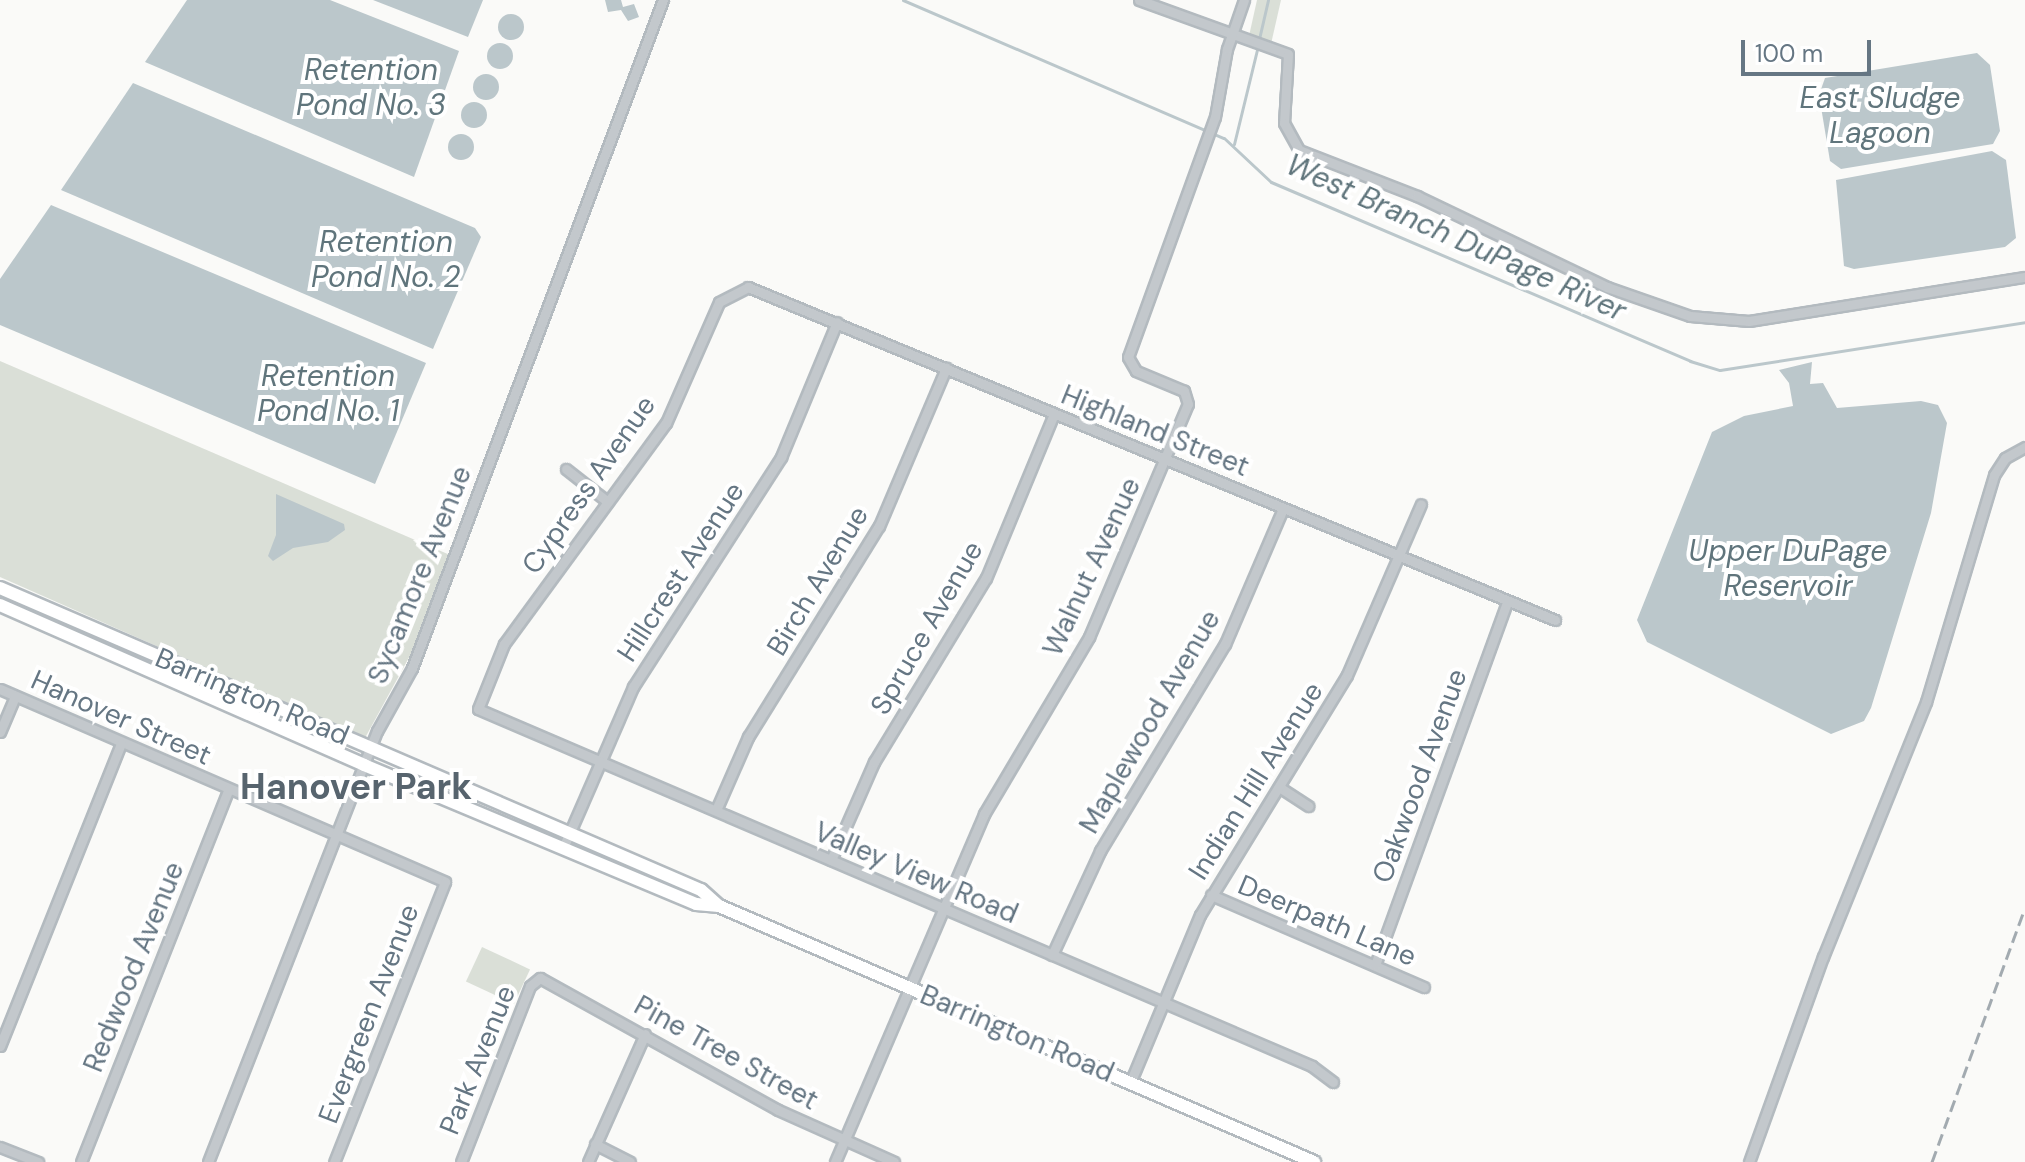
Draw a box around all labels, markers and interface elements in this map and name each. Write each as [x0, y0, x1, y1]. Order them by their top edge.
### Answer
scale bar [1745, 24, 1875, 74]
text: 100 m [1755, 38, 1823, 69]
water label: Retention Pond No. 3 [296, 52, 446, 122]
water label: East Sludge Lagoon [1800, 80, 1960, 150]
water label: West Branch DuPage River [1281, 147, 1631, 329]
water label: Retention Pond No. 2 [311, 224, 461, 294]
water label: Retention Pond No. 1 [257, 358, 399, 428]
street label: Highland Street [1056, 378, 1254, 484]
street label: Cypress Avenue [515, 390, 663, 580]
street label: Sycamore Avenue [361, 461, 479, 689]
street label: Walnut Avenue [1036, 472, 1148, 662]
street label: Hillcrest Avenue [611, 476, 751, 668]
street label: Birch Avenue [760, 500, 876, 662]
water label: Upper DuPage Reservoir [1689, 533, 1887, 604]
street label: Spruce Avenue [864, 535, 990, 721]
street label: Maplewood Avenue [1072, 604, 1228, 840]
street label: Barrington Road [150, 641, 354, 753]
street label: Hanover Street [26, 663, 216, 773]
street label: Oakwood Avenue [1366, 664, 1474, 888]
street label: Indian Hill Avenue [1182, 676, 1330, 886]
district label: Hanover Park [240, 765, 472, 809]
street label: Valley View Road [809, 815, 1023, 931]
street label: Redwood Avenue [77, 857, 191, 1077]
street label: Deerpath Lane [1233, 868, 1421, 974]
street label: Evergreen Avenue [312, 900, 426, 1128]
street label: Barrington Road [915, 978, 1119, 1090]
street label: Park Avenue [433, 981, 523, 1139]
street label: Pine Tree Street [628, 989, 824, 1117]

